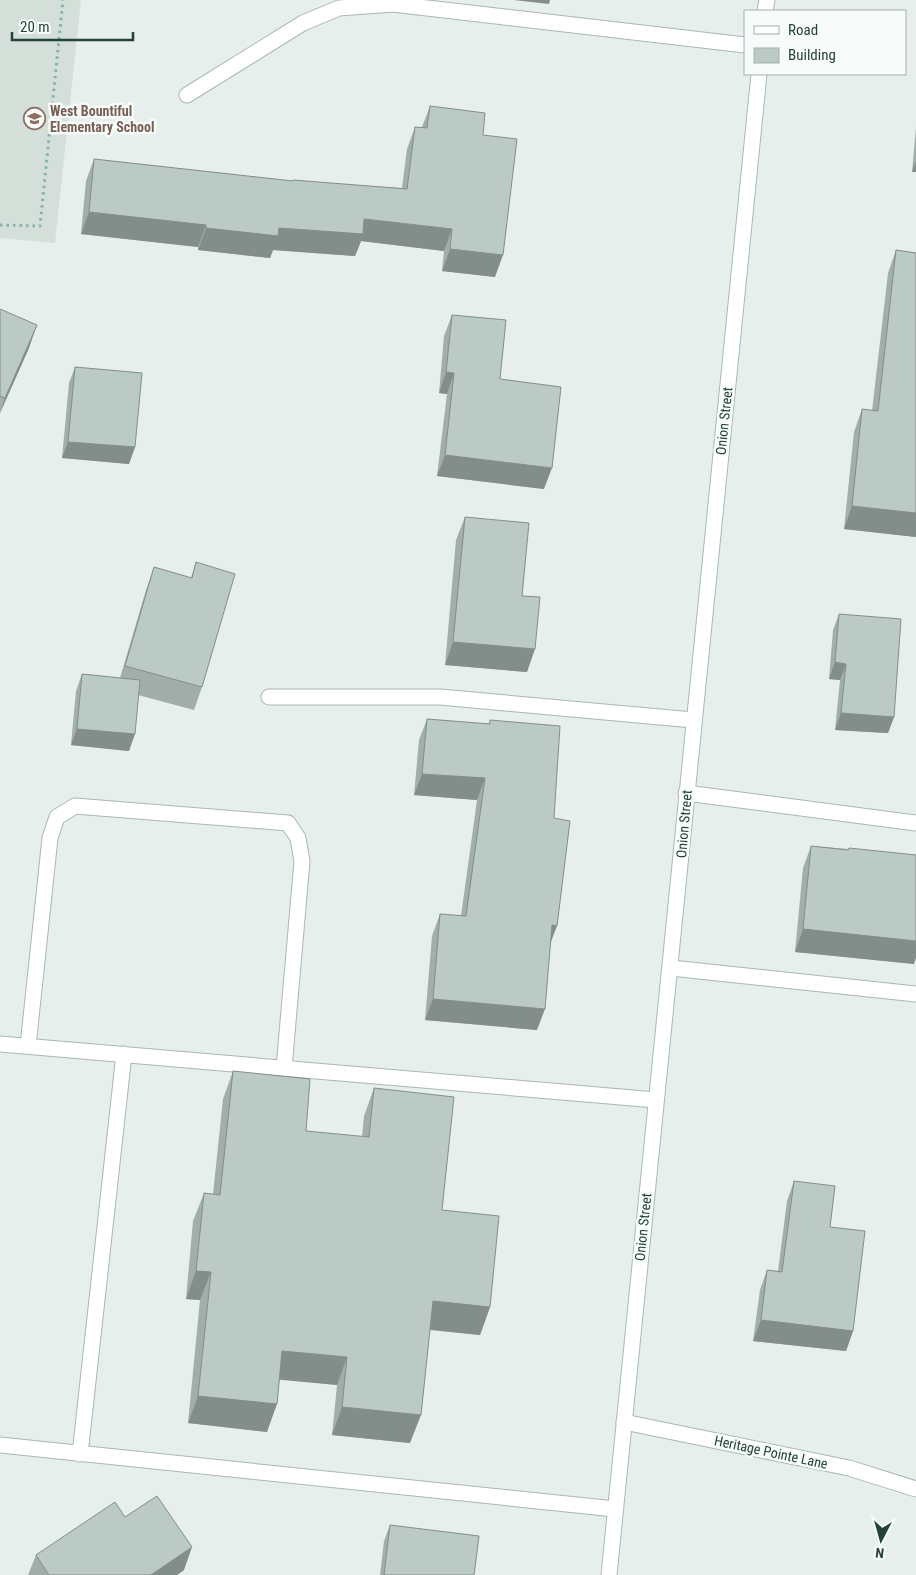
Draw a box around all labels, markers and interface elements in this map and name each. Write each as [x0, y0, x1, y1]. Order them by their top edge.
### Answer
scale bar [12, 10, 134, 42]
legend [744, 10, 906, 75]
text: 20 m [20, 18, 50, 36]
text: Road [788, 21, 818, 39]
text: Building [788, 46, 836, 64]
place label: West Bountiful Elementary School [50, 103, 155, 135]
school or university icon: West Bountiful Elementary School [22, 107, 46, 131]
street label: Onion Street [712, 386, 736, 456]
street label: Onion Street [673, 789, 695, 859]
street label: Onion Street [631, 1192, 655, 1262]
street label: Heritage Pointe Lane [713, 1432, 830, 1472]
north arrow [856, 1515, 906, 1565]
text: N [875, 1545, 885, 1561]

